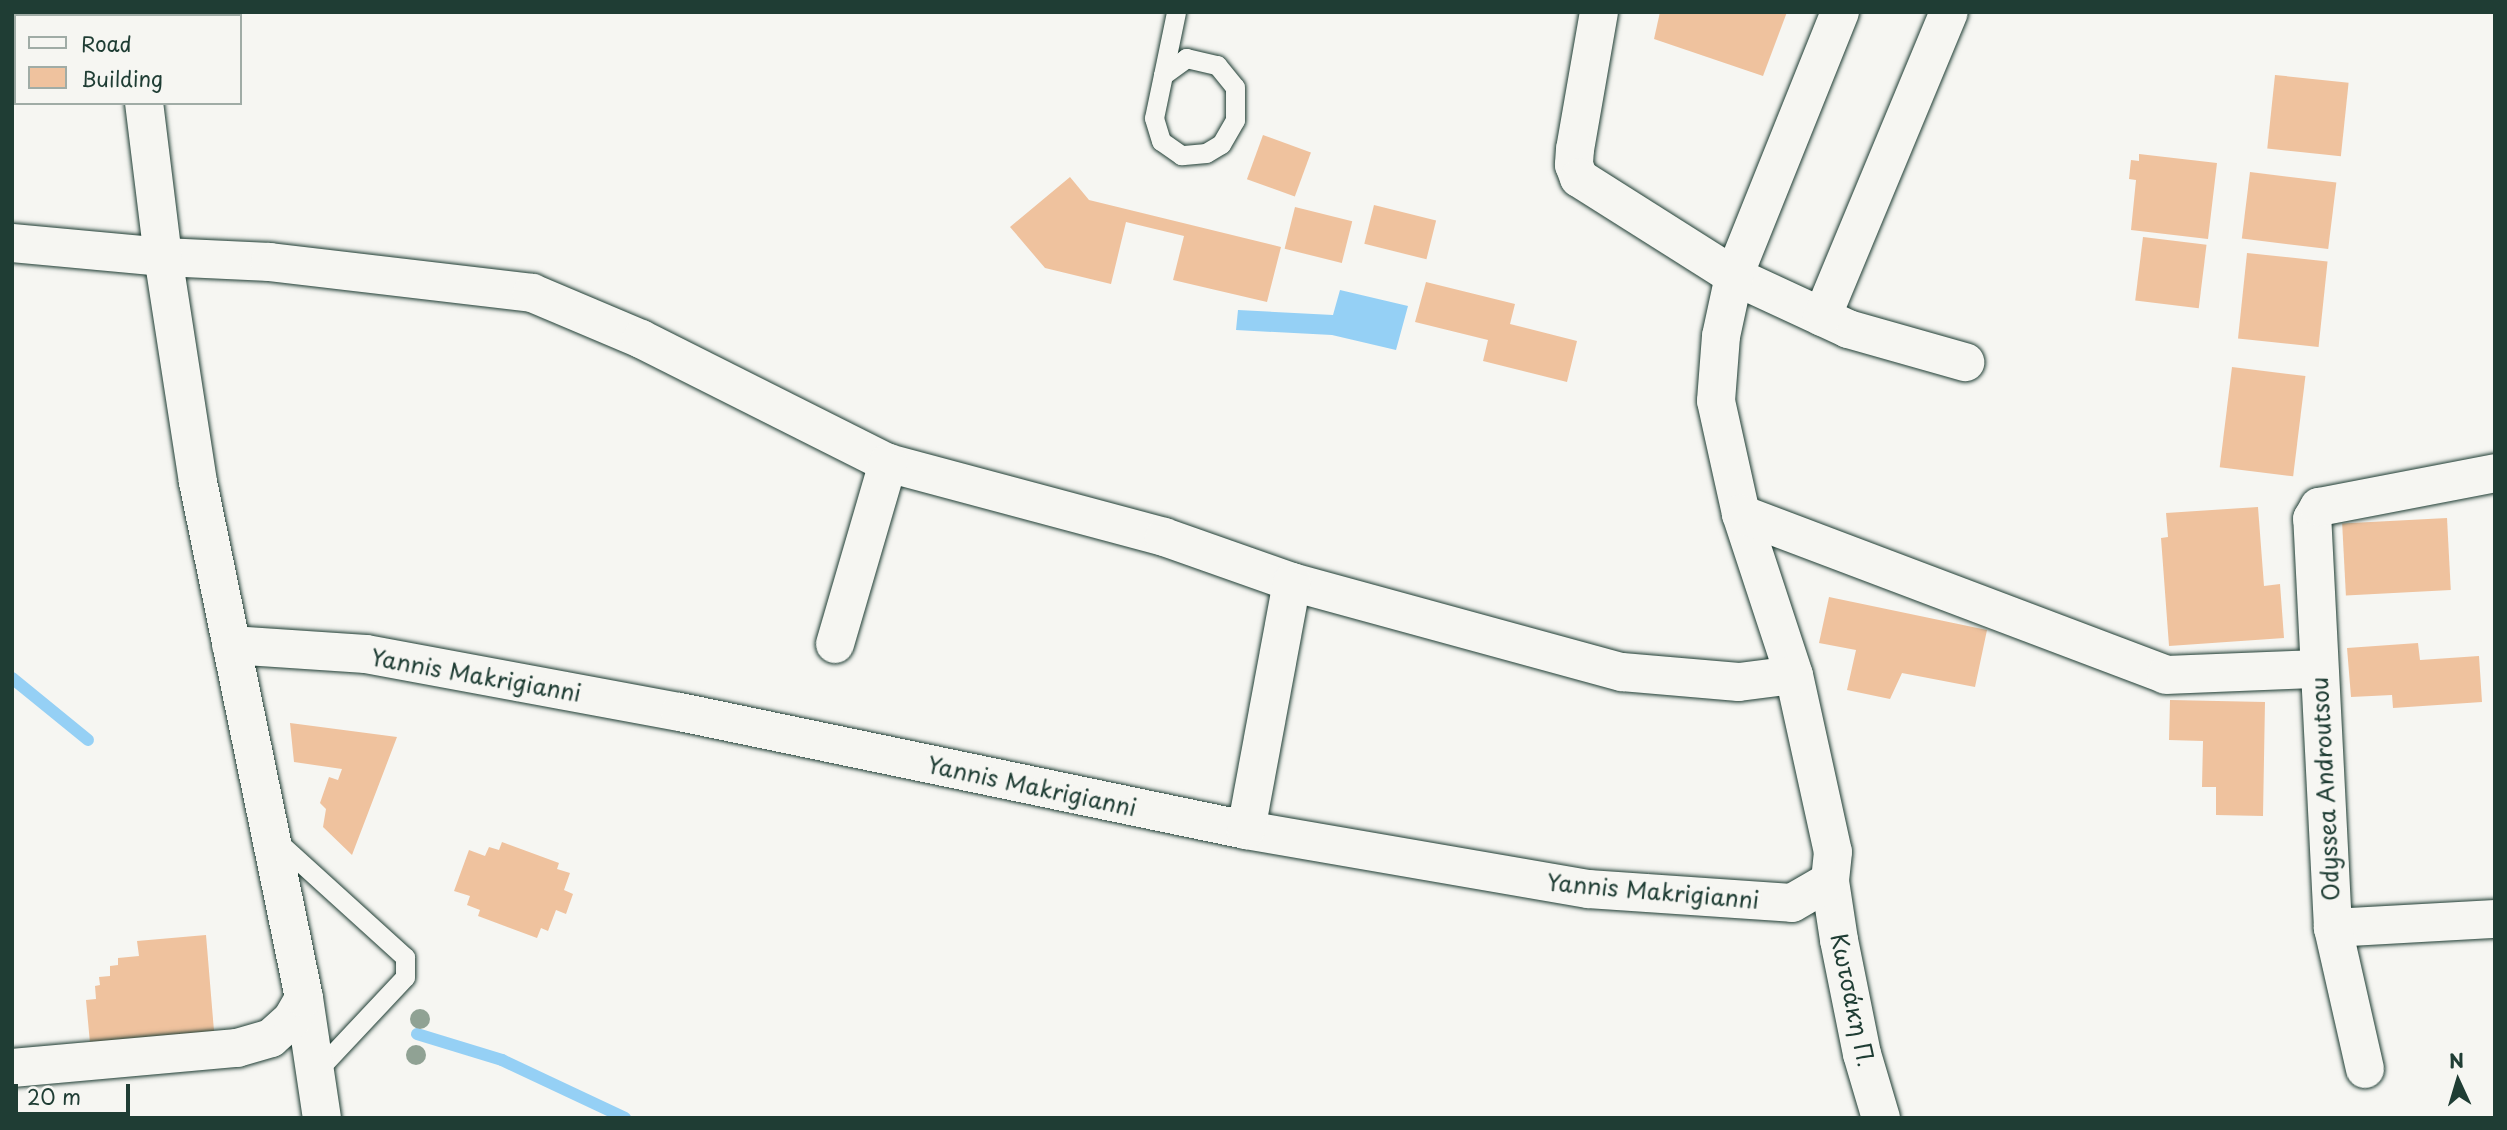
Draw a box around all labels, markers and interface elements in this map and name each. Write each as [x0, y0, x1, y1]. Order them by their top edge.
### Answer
legend [14, 14, 242, 105]
text: Road [81, 27, 132, 59]
text: Building [81, 62, 163, 94]
street label: Yannis Makrigianni [369, 643, 583, 707]
street label: Odyssea Androutsou [2305, 674, 2345, 904]
street label: Yannis Makrigianni [925, 750, 1139, 822]
street label: Yannis Makrigianni [1546, 868, 1760, 914]
street label: Κωτσάκη Π. [1825, 931, 1881, 1069]
north arrow [2423, 1046, 2493, 1116]
text: N [2448, 1046, 2465, 1075]
scale bar [18, 1070, 133, 1114]
text: 20 m [27, 1080, 81, 1112]

